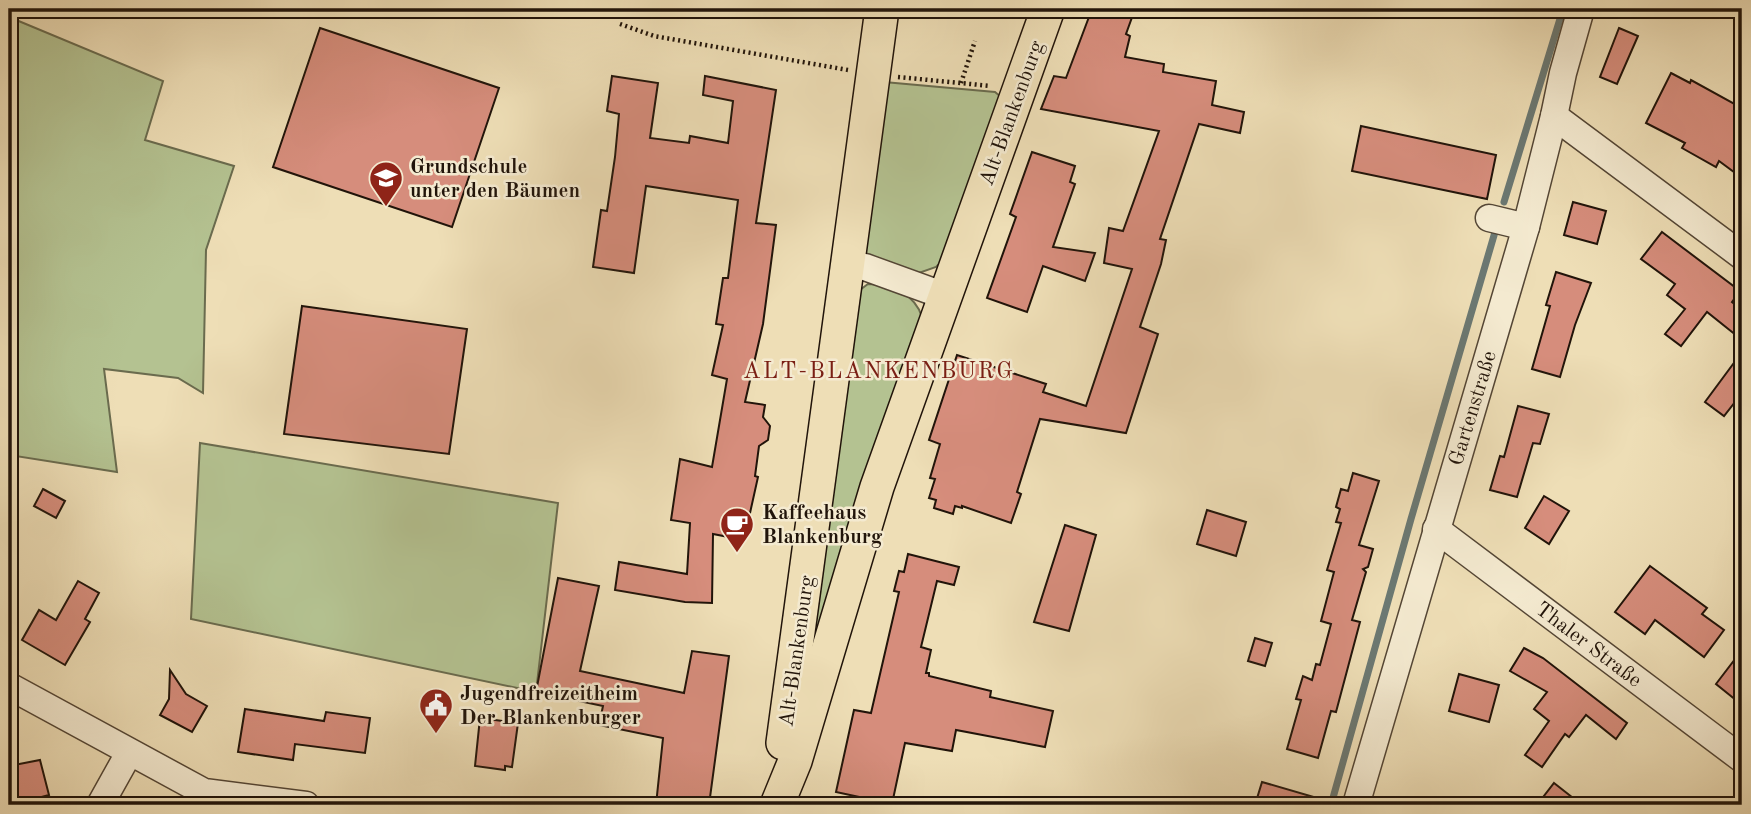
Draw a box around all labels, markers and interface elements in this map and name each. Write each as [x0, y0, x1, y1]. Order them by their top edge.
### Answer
street label: Alt-Blankenburg [976, 38, 1049, 189]
place label: Grundschule unter den Bäumen [410, 157, 580, 202]
school or university icon: Grundschule unter den Bäumen [367, 159, 405, 208]
street label: Gartenstraße [1446, 349, 1501, 468]
district label: ALT-BLANKENBURG [743, 360, 1015, 383]
place label: Kaffeehaus Blankenburg [762, 503, 883, 548]
cafe icon: Kaffeehaus Blankenburg [718, 505, 756, 554]
street label: Alt-Blankenburg [776, 574, 819, 728]
street label: Thaler Straße [1531, 599, 1645, 692]
place label: Jugendfreizeitheim Der Blankenburger [460, 684, 641, 729]
public building icon: Jugendfreizeitheim Der Blankenburger [417, 686, 455, 735]

